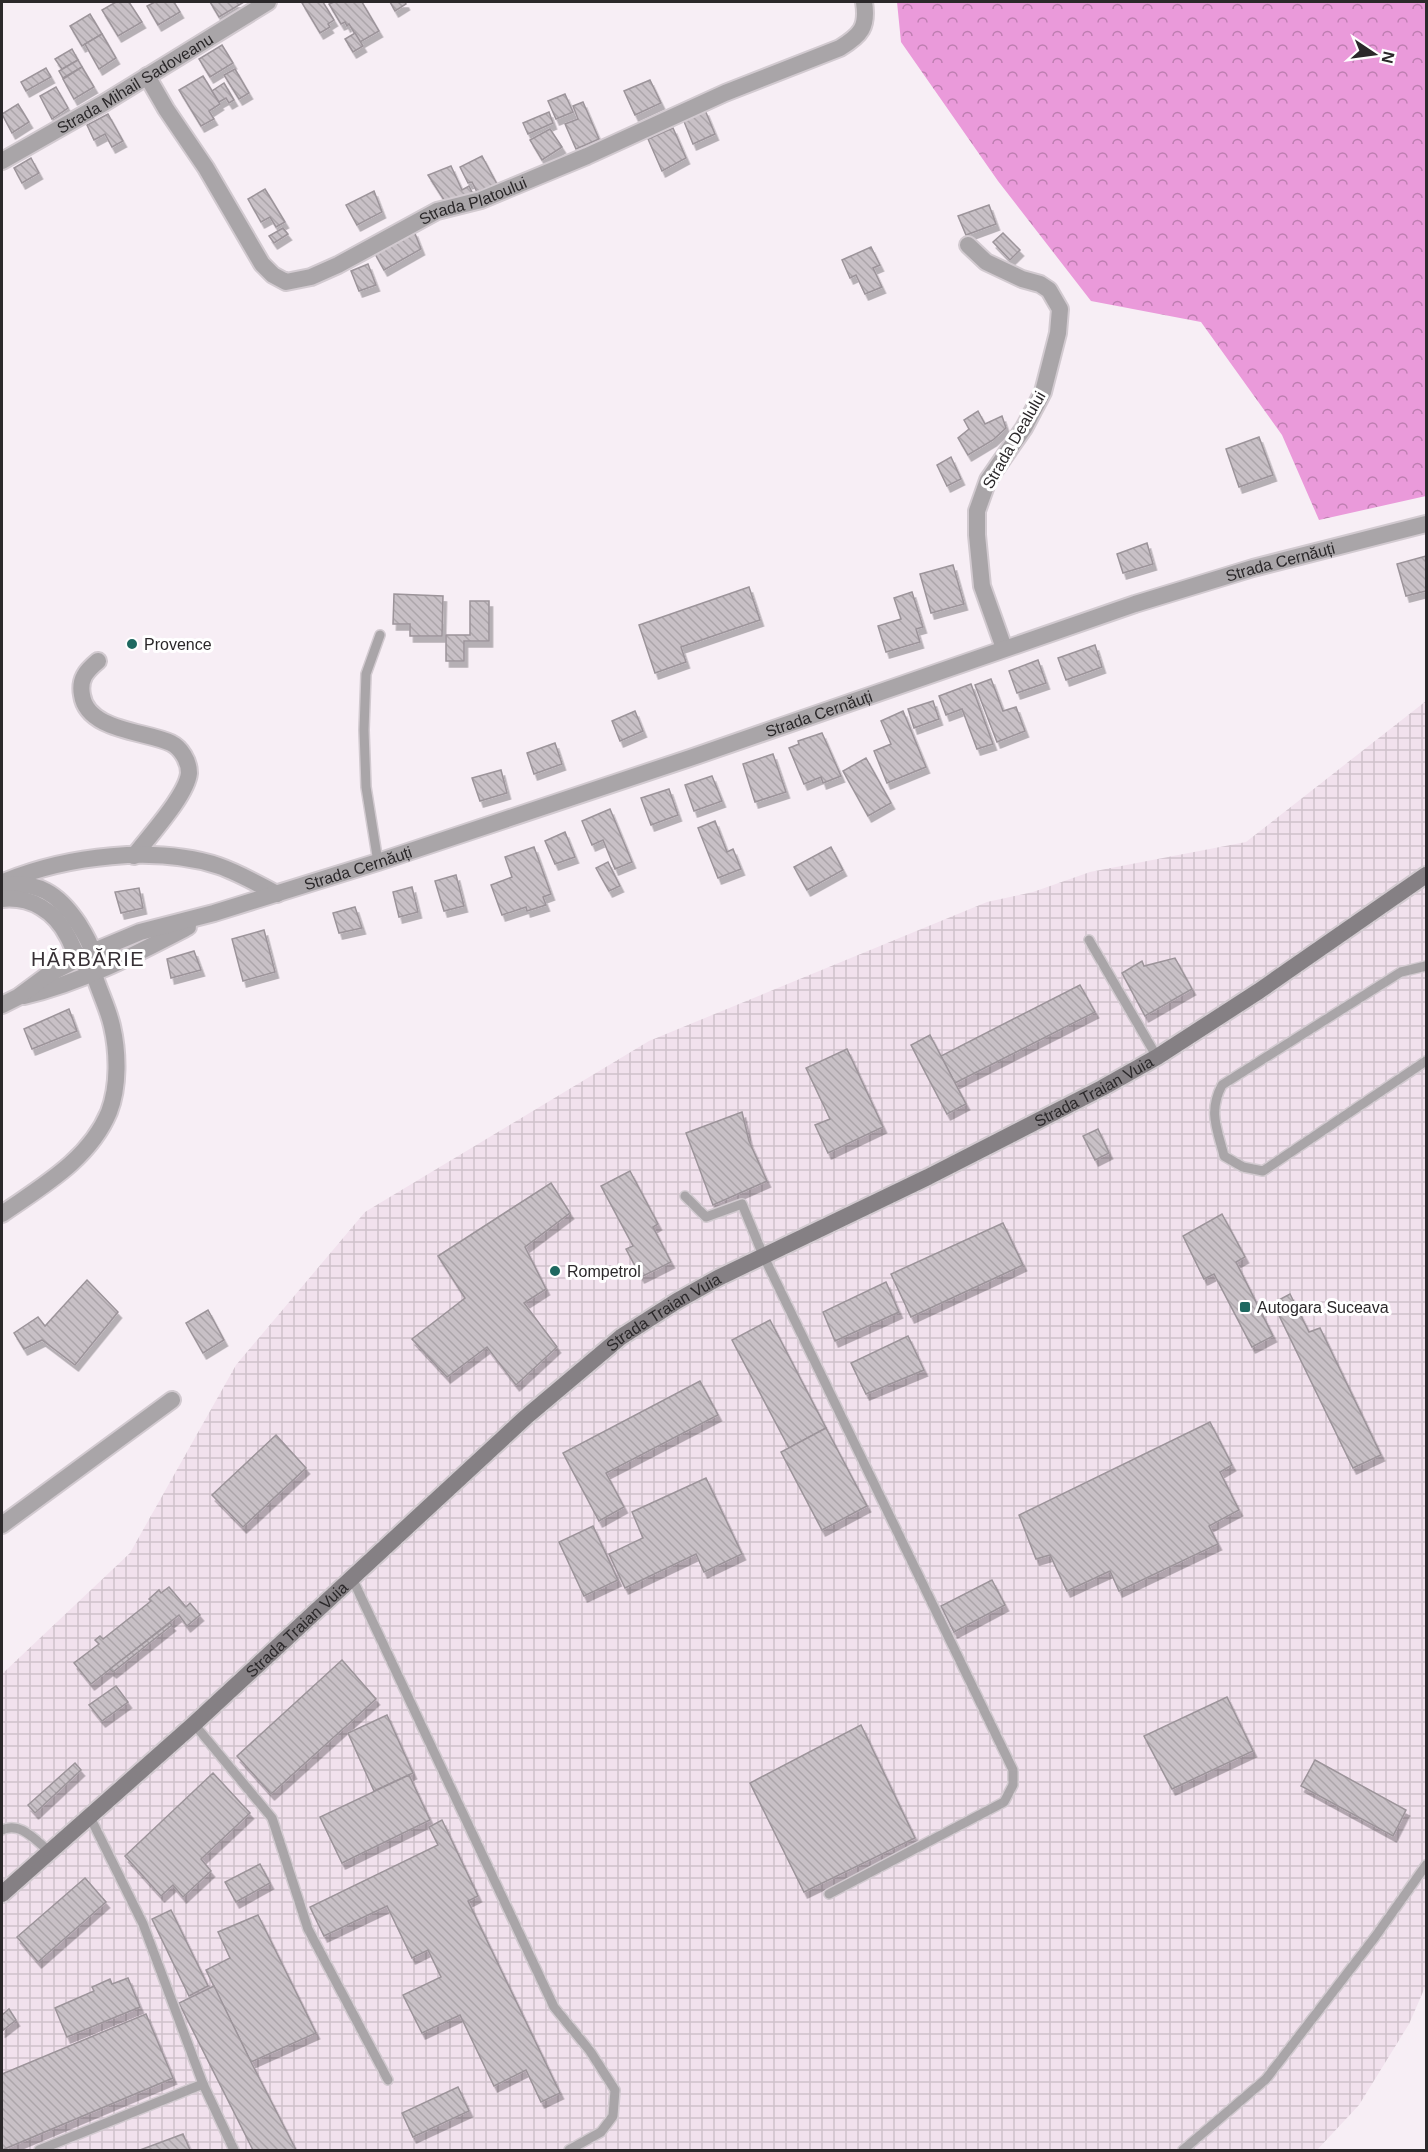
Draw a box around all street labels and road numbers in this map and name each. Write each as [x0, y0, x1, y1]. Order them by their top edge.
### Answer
street label: Strada Mihail Sadoveanu [54, 30, 216, 136]
street label: Strada Platoului [416, 174, 529, 228]
street label: Strada Dealului [979, 388, 1049, 492]
street label: Strada Cernăuți [1224, 539, 1337, 584]
street label: Strada Cernăuți [763, 687, 874, 740]
street label: Strada Cernăuți [302, 843, 414, 893]
street label: Strada Traian Vuia [1031, 1052, 1156, 1130]
street label: Strada Traian Vuia [603, 1270, 724, 1354]
street label: Strada Traian Vuia [242, 1578, 351, 1680]

